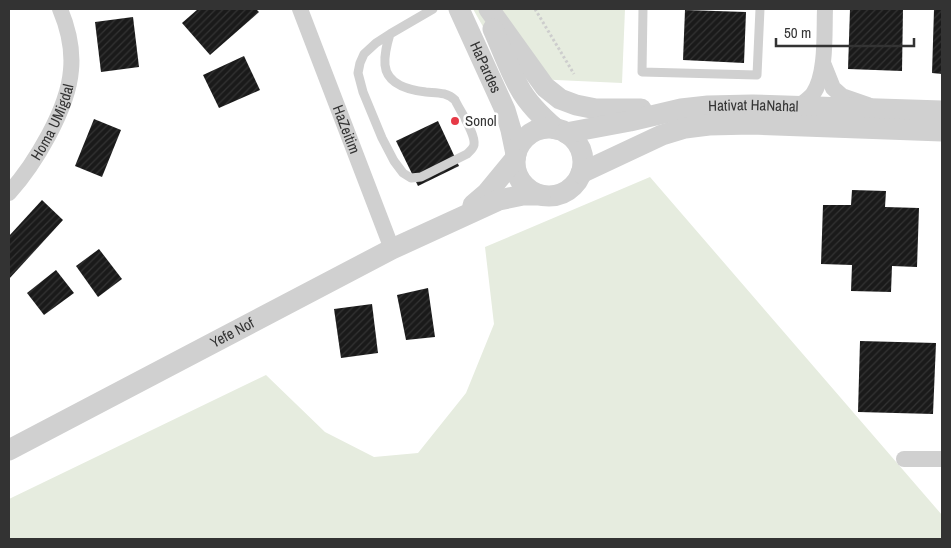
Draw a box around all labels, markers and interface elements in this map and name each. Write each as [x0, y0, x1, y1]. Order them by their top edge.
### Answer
scale bar [776, 15, 914, 47]
text: 50 m [784, 22, 811, 43]
street label: HaPardes [465, 38, 507, 96]
street label: Homa UMigdal [25, 82, 78, 164]
street label: Hativat HaNahal [708, 94, 799, 116]
street label: HaZeitim [328, 102, 366, 157]
place label: Sonol [465, 110, 496, 131]
marker: Sonol [449, 115, 461, 127]
street label: Yefe Nof [206, 312, 258, 353]

